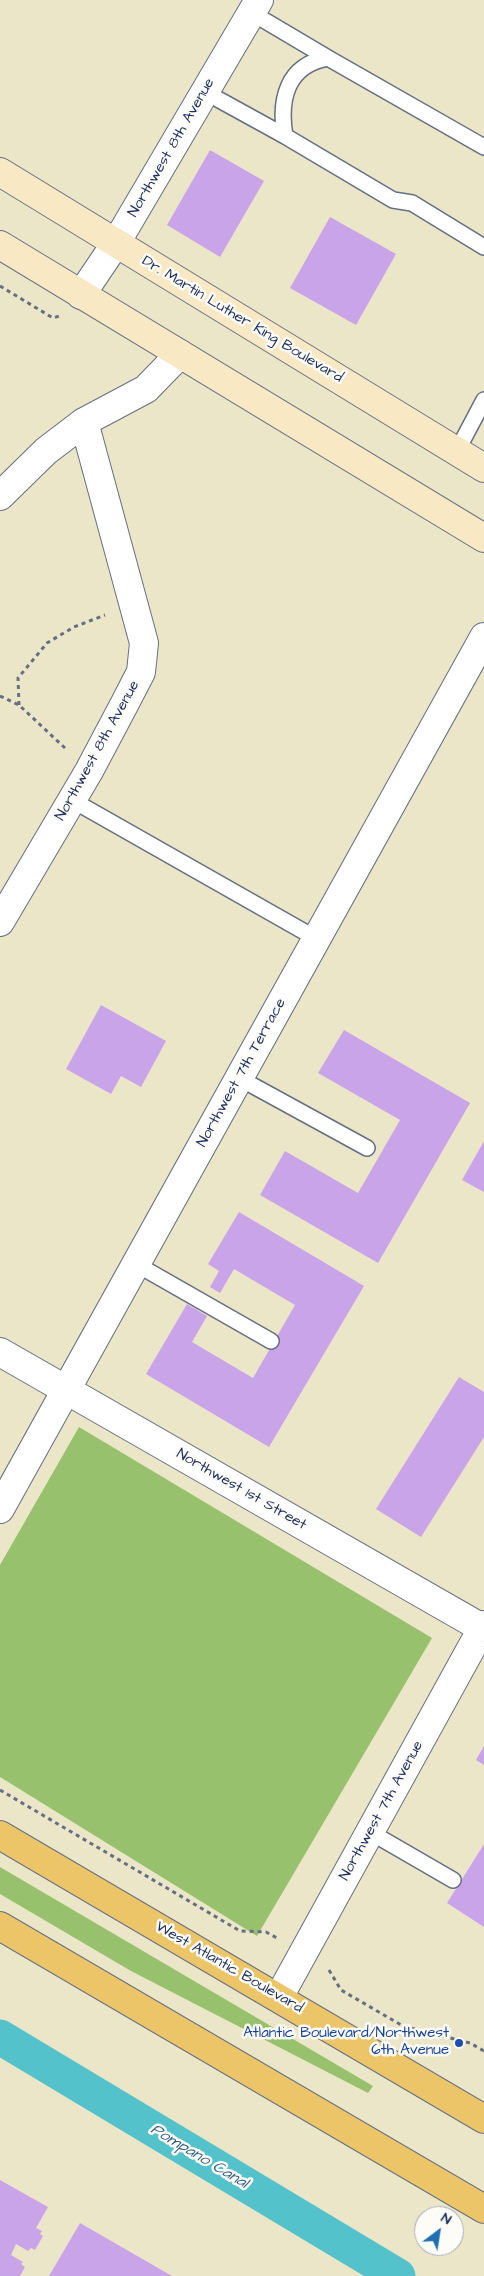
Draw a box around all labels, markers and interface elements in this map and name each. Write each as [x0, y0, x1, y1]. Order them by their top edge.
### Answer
street label: Northwest 8th Avenue [125, 75, 219, 221]
street label: Dr. Martin Luther King Boulevard [138, 253, 346, 387]
street label: Northwest 8th Avenue [52, 678, 144, 824]
street label: Northwest 7th Terrace [194, 995, 290, 1151]
street label: Northwest 1st Street [173, 1445, 309, 1535]
street label: Northwest 7th Avenue [336, 1738, 428, 1884]
street label: West Atlantic Boulevard [152, 1918, 306, 2018]
place label: Atlantic Boulevard/Northwest 6th Avenue [243, 2025, 449, 2060]
marker: Atlantic Boulevard/Northwest 6th Avenue [453, 2037, 465, 2049]
water label: Pompano Canal [147, 2120, 251, 2194]
north arrow [414, 2206, 464, 2256]
text: N [437, 2208, 455, 2230]

